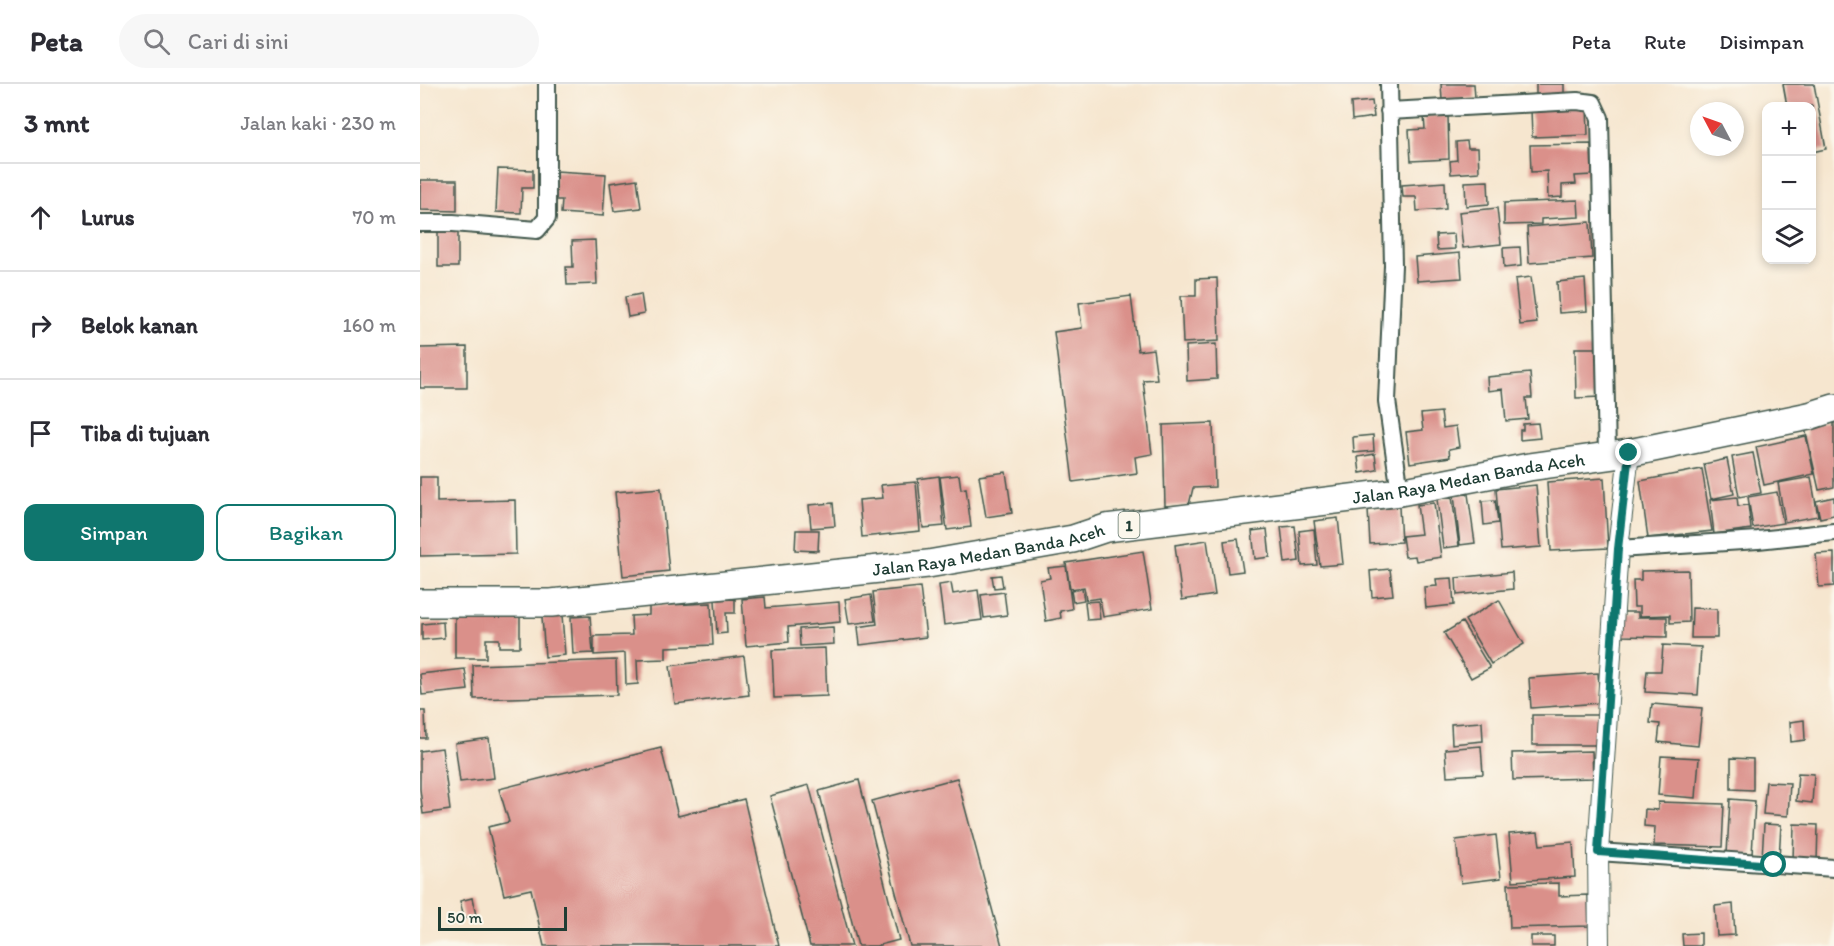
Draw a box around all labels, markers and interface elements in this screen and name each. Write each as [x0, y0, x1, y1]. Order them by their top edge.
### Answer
search box [119, 14, 539, 68]
text: Peta [30, 24, 83, 58]
icon: search [140, 25, 173, 58]
text: Cari di sini [188, 28, 289, 55]
text: Peta [1571, 29, 1611, 54]
text: Rute [1644, 29, 1686, 54]
text: Disimpan [1719, 29, 1804, 54]
north arrow [1690, 102, 1744, 156]
map controls [1762, 102, 1816, 264]
button: + [1762, 102, 1816, 156]
text: 3 mnt [24, 107, 90, 139]
text: Jalan kaki · 230 m [241, 111, 396, 135]
button: − [1762, 156, 1816, 210]
icon: ahead [24, 201, 57, 234]
text: Lurus [81, 204, 135, 231]
text: 70 m [352, 205, 396, 229]
button: layers [1762, 210, 1816, 264]
icon: right [24, 309, 57, 342]
text: Belok kanan [81, 312, 198, 339]
text: 160 m [343, 313, 396, 337]
icon: arrive [24, 417, 57, 450]
text: Tiba di tujuan [81, 420, 210, 447]
route end [1615, 439, 1641, 465]
street label: Jalan Raya Medan Banda Aceh [1351, 448, 1587, 509]
button: Simpan [24, 504, 204, 561]
button: Bagikan [216, 504, 396, 561]
road number: 1 [1118, 512, 1140, 538]
street label: Jalan Raya Medan Banda Aceh [871, 518, 1108, 581]
route start [1760, 851, 1786, 877]
scale bar [438, 904, 567, 932]
text: 50 m [447, 908, 482, 927]

